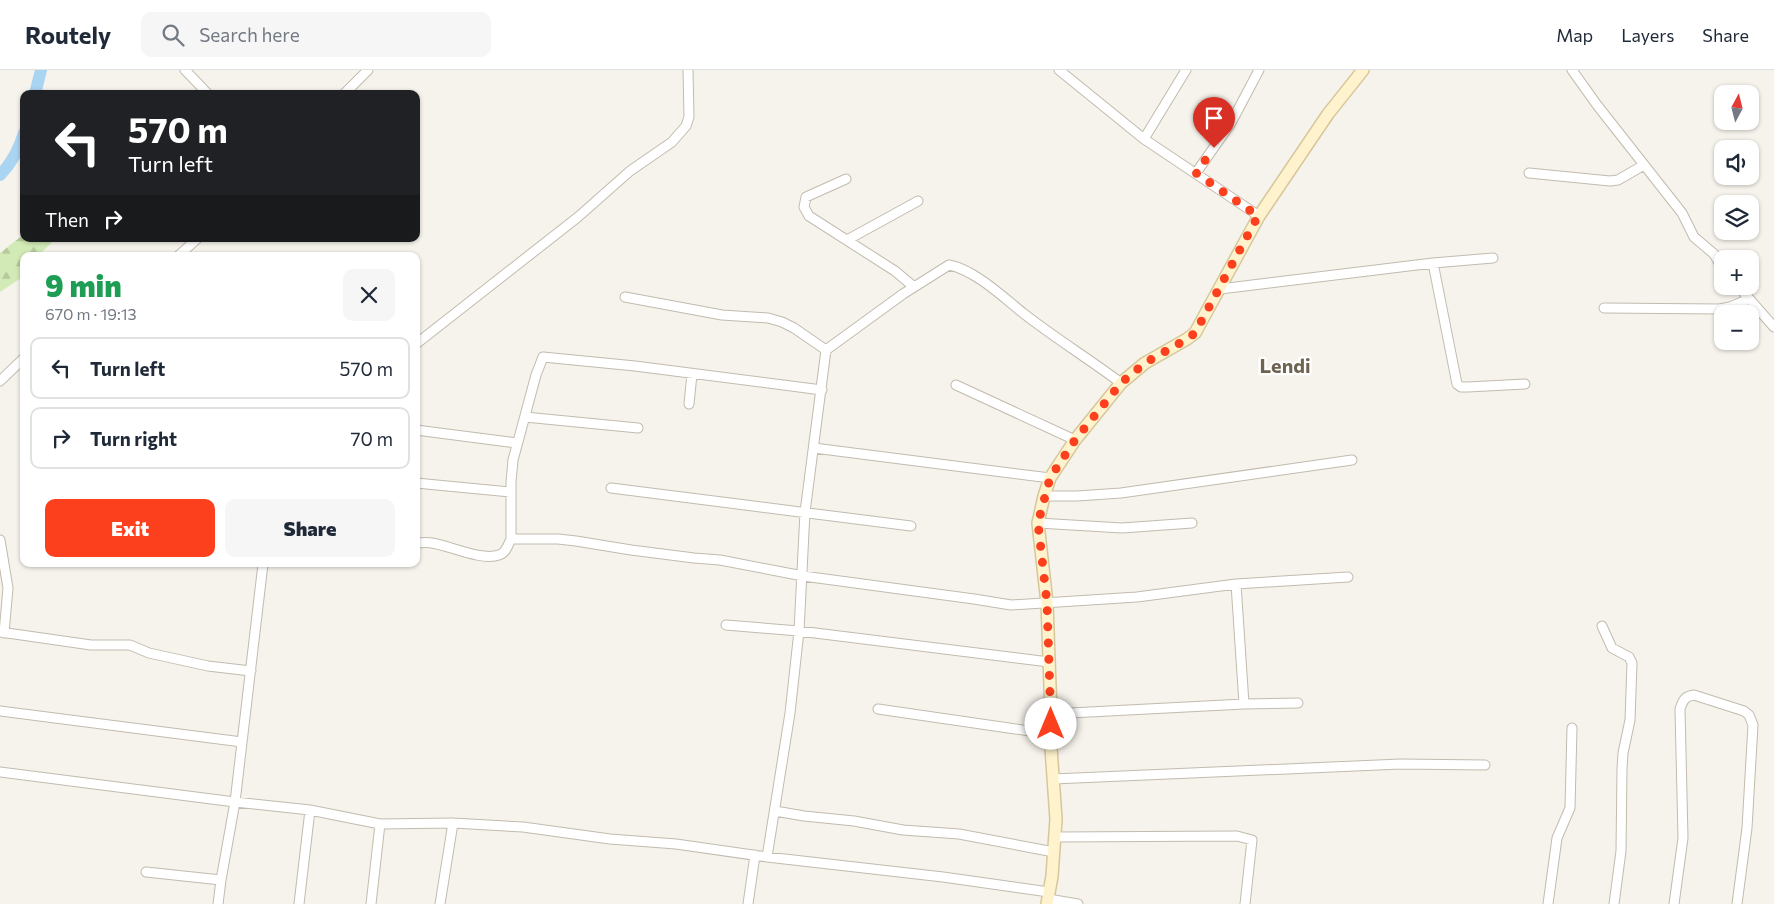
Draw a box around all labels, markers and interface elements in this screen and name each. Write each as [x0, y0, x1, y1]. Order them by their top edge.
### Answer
search box [141, 12, 491, 57]
text: Routely [25, 20, 111, 49]
icon: search [159, 21, 187, 49]
text: Search here [199, 23, 300, 46]
text: Map [1556, 24, 1593, 46]
text: Layers [1621, 24, 1674, 46]
text: Share [1702, 24, 1749, 46]
north arrow [1714, 85, 1759, 130]
map controls [1714, 85, 1759, 350]
pin [1193, 97, 1235, 148]
icon: arrive [1200, 104, 1228, 132]
text: 570 m [128, 107, 228, 150]
icon: left [45, 110, 110, 175]
button: sound [1714, 140, 1759, 185]
text: Turn left [128, 150, 213, 177]
button: layers [1714, 195, 1759, 240]
icon: right [99, 205, 127, 233]
text: Then [45, 208, 89, 231]
button: + [1714, 250, 1759, 295]
text: 9 min [45, 266, 122, 303]
button: close [343, 269, 395, 321]
text: 670 m · 19:13 [45, 304, 137, 323]
button: − [1714, 305, 1759, 350]
district label: Lendi [1260, 353, 1310, 377]
icon: left [47, 354, 75, 382]
text: Turn left [90, 357, 165, 380]
text: 570 m [339, 357, 393, 380]
icon: right [47, 424, 75, 452]
text: Turn right [90, 427, 177, 450]
text: 70 m [350, 427, 393, 450]
button: Exit [45, 499, 215, 557]
button: Share [225, 499, 395, 557]
position arrow [1024, 697, 1076, 749]

